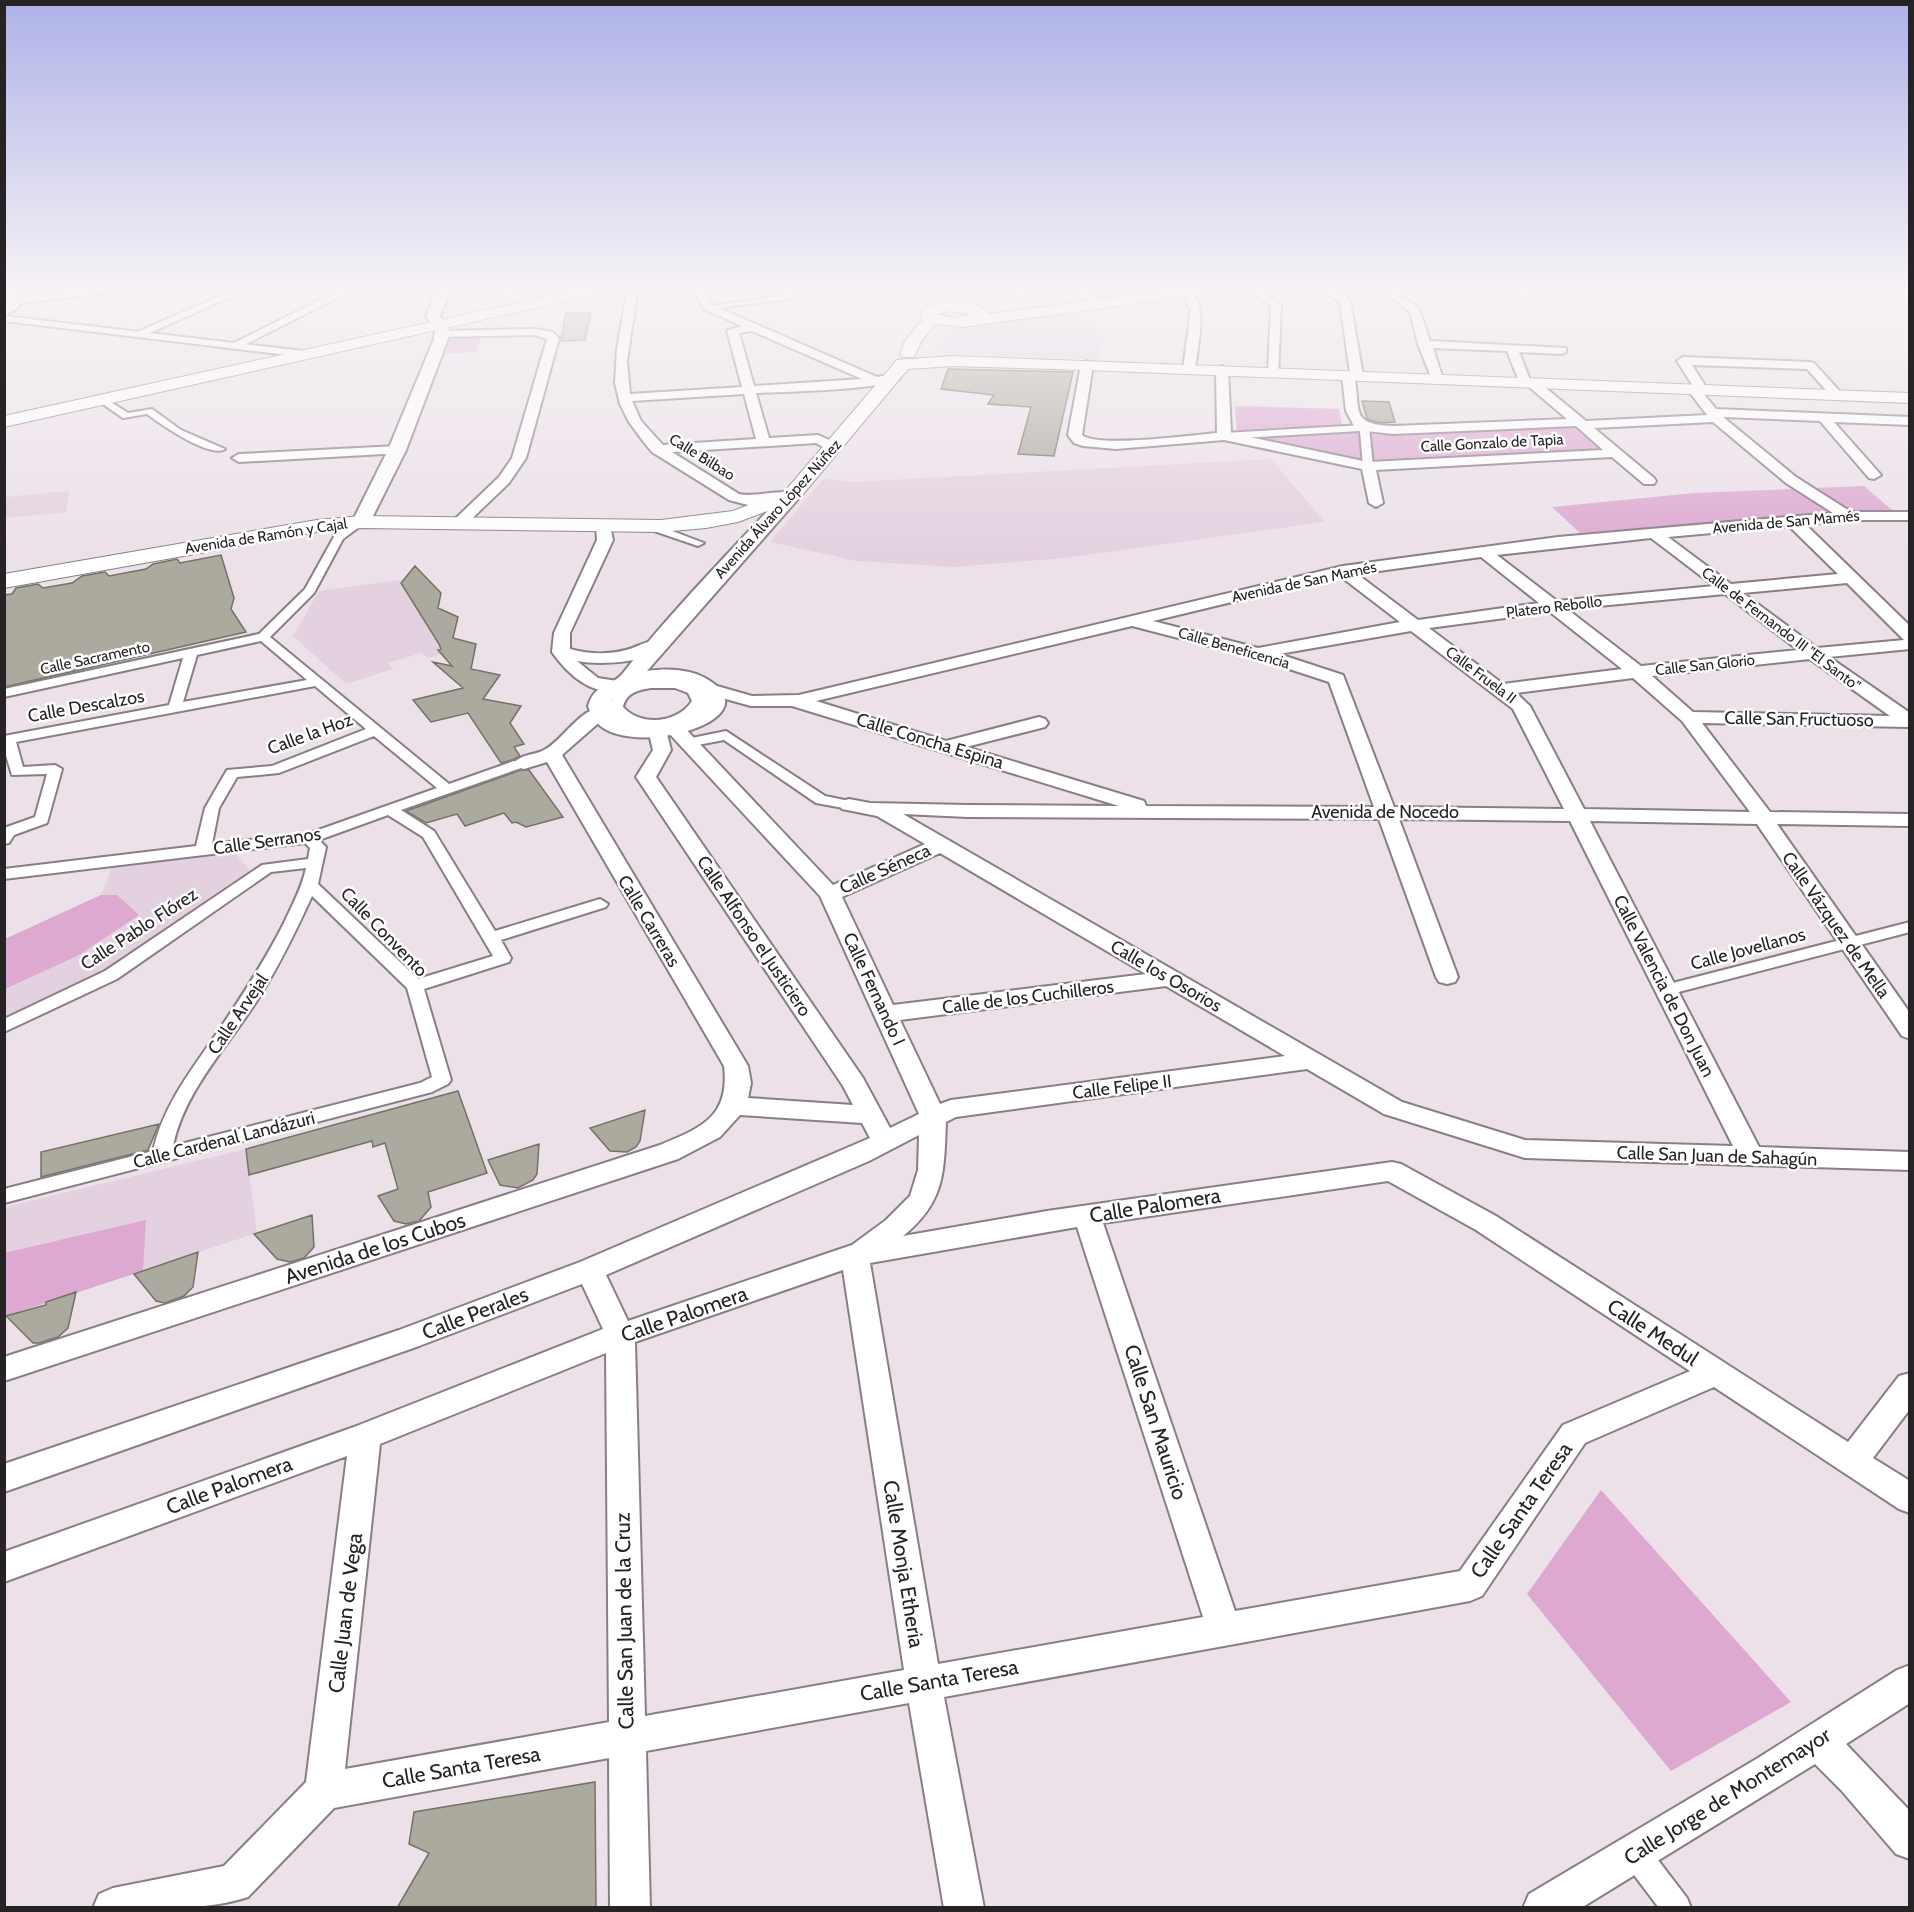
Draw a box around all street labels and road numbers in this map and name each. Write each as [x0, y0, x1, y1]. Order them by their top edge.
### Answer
street label: Calle Bilbao [666, 430, 738, 484]
street label: Calle Gonzalo de Tapia [1420, 430, 1565, 456]
street label: Avenida Álvaro López Núñez [710, 435, 845, 582]
street label: Avenida de San Mamés [1712, 507, 1860, 537]
street label: Avenida de Ramón y Cajal [184, 514, 349, 558]
street label: Avenida de San Mamés [1230, 558, 1378, 606]
street label: Calle de Fernando III "El Santo" [1698, 563, 1864, 695]
street label: Platero Rebollo [1505, 592, 1603, 622]
street label: Calle Beneficencia [1176, 623, 1293, 673]
street label: Calle Sacramento [39, 638, 151, 678]
street label: Calle Fruela II [1442, 643, 1520, 707]
street label: Calle San Glorio [1654, 651, 1756, 679]
street label: Calle Descalzos [26, 685, 146, 727]
street label: Calle San Fructuoso [1724, 707, 1874, 731]
street label: Calle la Hoz [264, 708, 356, 760]
street label: Calle Concha Espina [854, 708, 1007, 774]
street label: Avenida de Nocedo [1311, 801, 1459, 823]
street label: Calle Serranos [212, 823, 322, 859]
street label: Calle Séneca [836, 839, 934, 899]
street label: Calle Vázquez de Mella [1777, 848, 1895, 1003]
street label: Calle Alfonso el Justiciero [692, 852, 816, 1021]
street label: Calle Carreras [613, 871, 685, 971]
street label: Calle Pablo Flórez [76, 883, 202, 975]
street label: Calle Convento [336, 883, 432, 981]
street label: Calle Valencia de Don Juan [1609, 891, 1719, 1081]
street label: Calle Jovellanos [1688, 923, 1808, 975]
street label: Calle Fernando I [838, 929, 910, 1049]
street label: Calle los Osorios [1106, 935, 1226, 1017]
street label: Calle Arvejal [203, 969, 273, 1059]
street label: Calle de los Cuchilleros [941, 976, 1115, 1018]
street label: Calle Felipe II [1071, 1070, 1173, 1104]
street label: Calle Cardenal Landázuri [131, 1107, 317, 1173]
street label: Calle San Juan de Sahagún [1616, 1142, 1818, 1170]
street label: Calle Palomera [1088, 1182, 1222, 1228]
street label: Avenida de los Cubos [282, 1207, 469, 1289]
street label: Calle Perales [418, 1281, 532, 1345]
street label: Calle Palomera [617, 1281, 751, 1347]
street label: Calle Medul [1603, 1293, 1703, 1371]
street label: Calle San Mauricio [1119, 1341, 1193, 1503]
street label: Calle Santa Teresa [1465, 1437, 1577, 1583]
street label: Calle Palomera [163, 1451, 295, 1519]
street label: Calle Monja Etheria [877, 1478, 930, 1650]
street label: Calle San Juan de la Cruz [610, 1512, 638, 1730]
street label: Calle Juan de Vega [323, 1532, 367, 1694]
street label: Calle Santa Teresa [858, 1654, 1020, 1706]
street label: Calle Jorge de Montemayor [1619, 1722, 1835, 1870]
street label: Calle Santa Teresa [380, 1741, 542, 1793]

